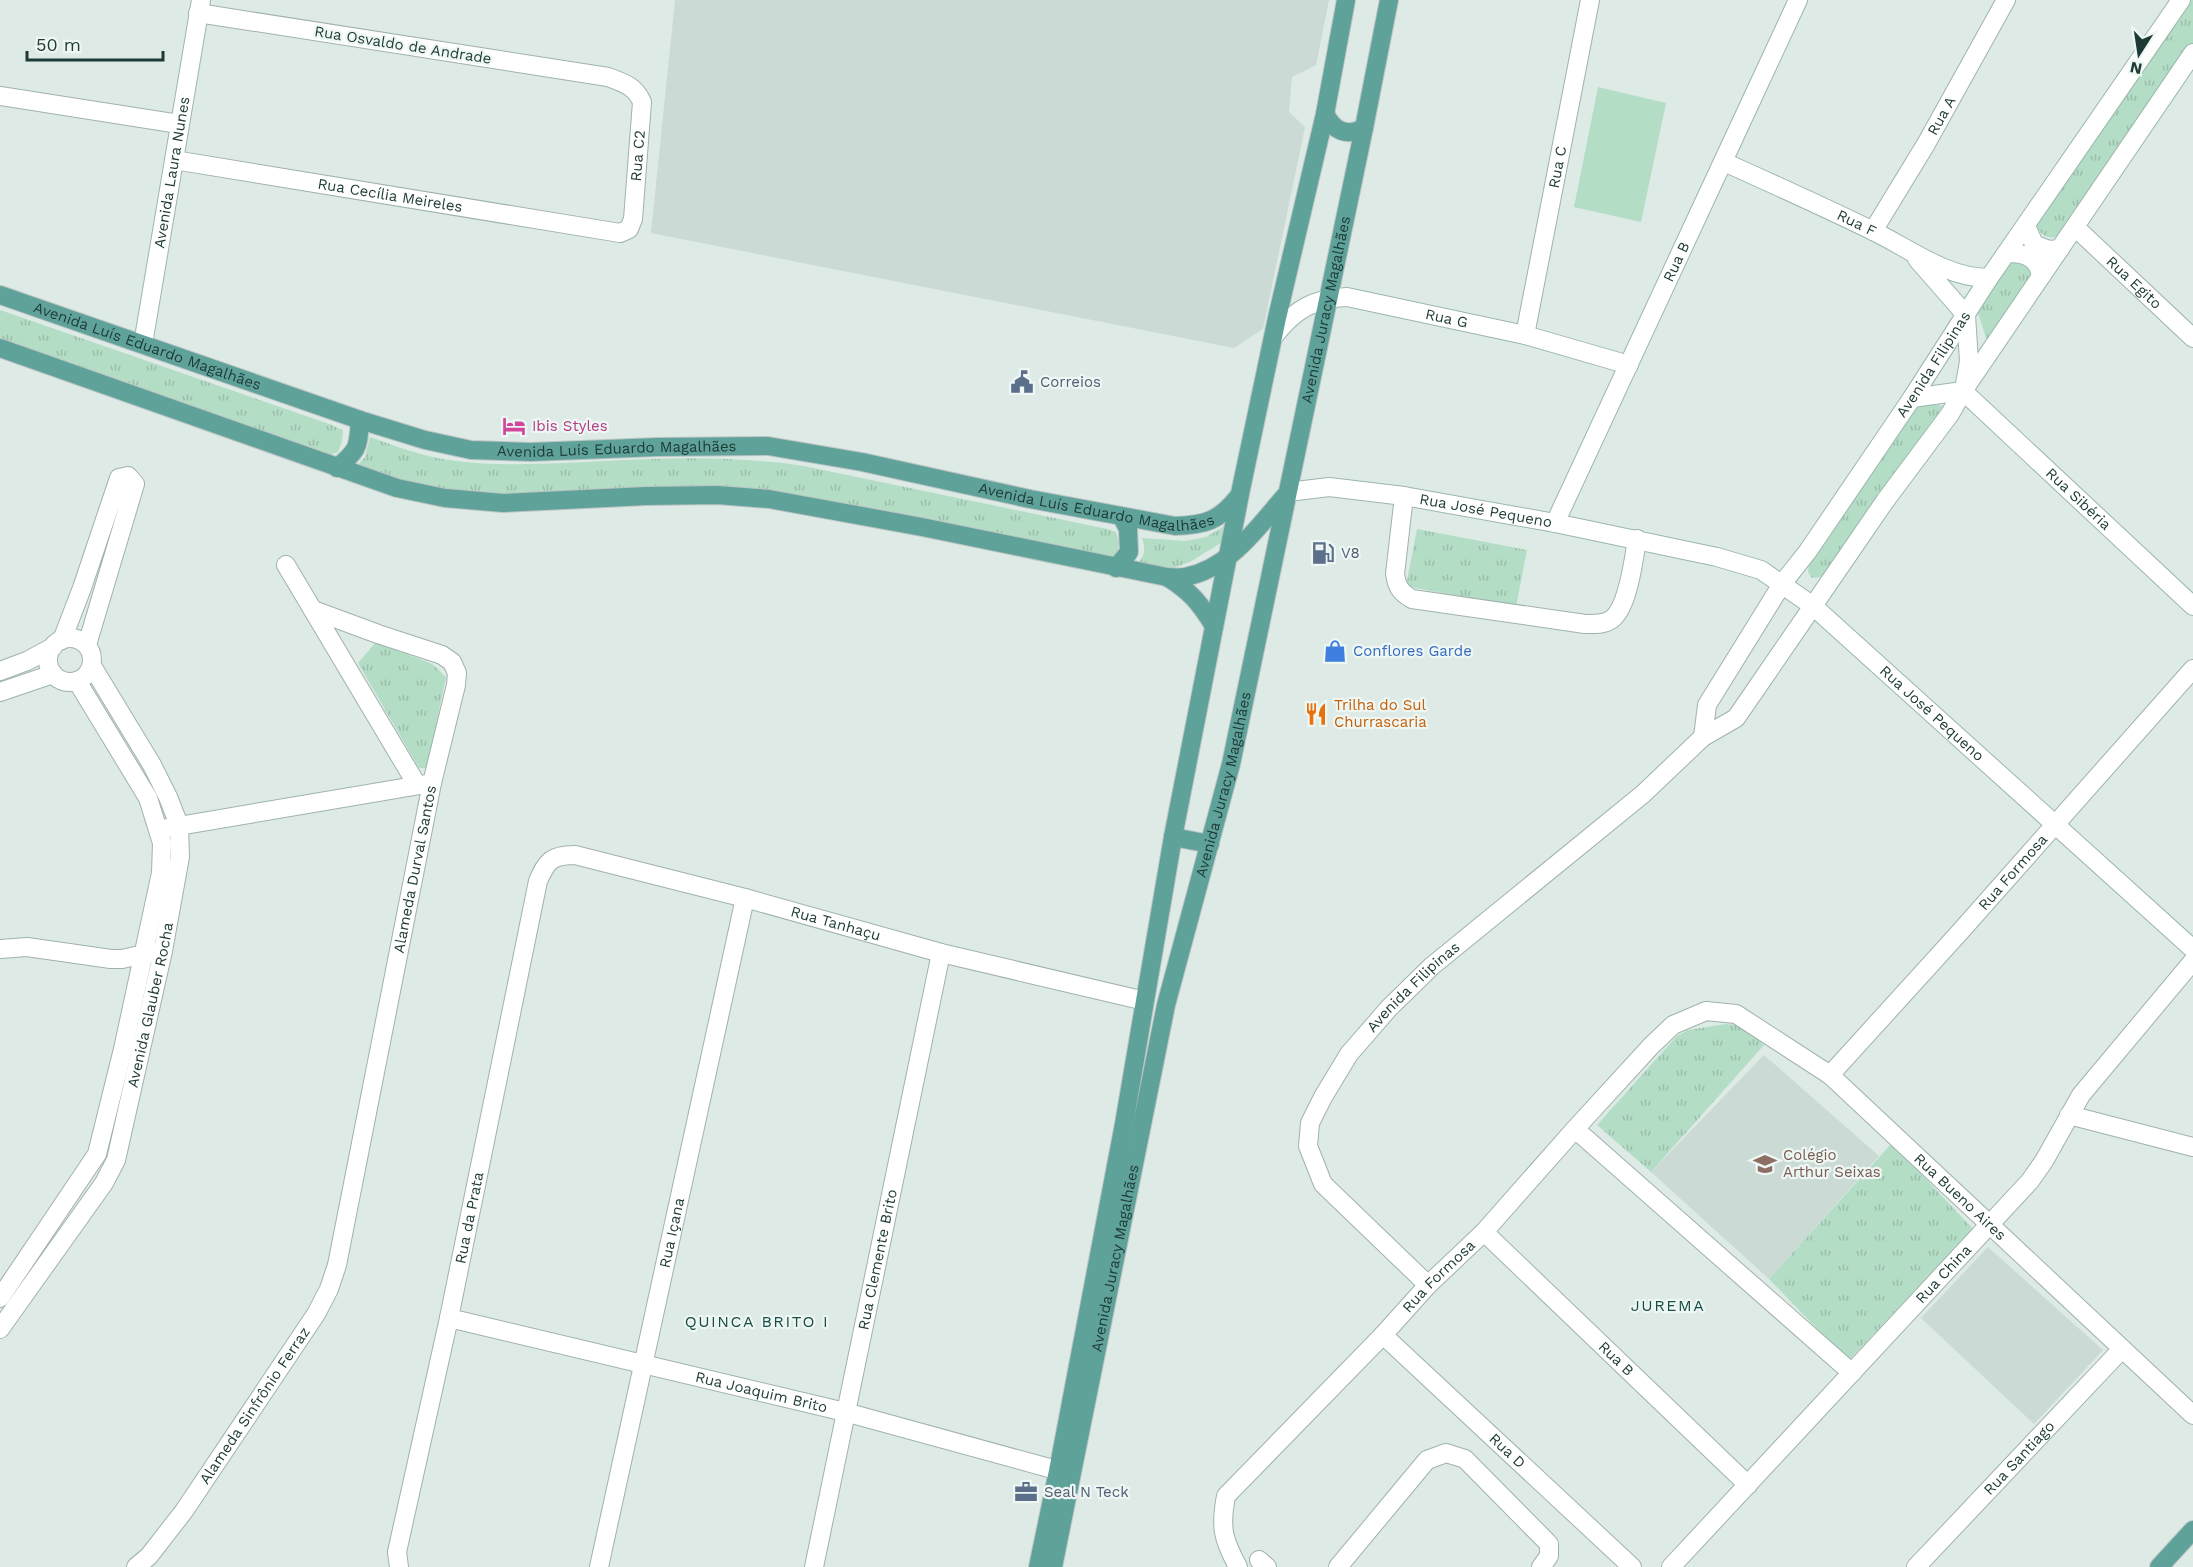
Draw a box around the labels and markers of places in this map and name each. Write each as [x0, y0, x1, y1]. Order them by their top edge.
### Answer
public building icon: Correios [1009, 369, 1035, 395]
place label: Correios [1040, 373, 1101, 391]
hotel icon: Ibis Styles [501, 413, 527, 439]
place label: Ibis Styles [532, 417, 608, 435]
fuel station icon: V8 [1310, 540, 1336, 566]
place label: V8 [1341, 544, 1360, 562]
shop icon: Conflores Garde [1322, 638, 1348, 664]
place label: Conflores Garde [1353, 642, 1472, 660]
place label: Trilha do Sul Churrascaria [1334, 696, 1427, 731]
restaurant icon: Trilha do Sul Churrascaria [1303, 701, 1329, 727]
place label: Colégio Arthur Seixas [1783, 1146, 1881, 1181]
school or university icon: Colégio Arthur Seixas [1752, 1151, 1778, 1177]
office icon: Seal N Teck [1013, 1479, 1039, 1505]
place label: Seal N Teck [1044, 1483, 1129, 1501]

